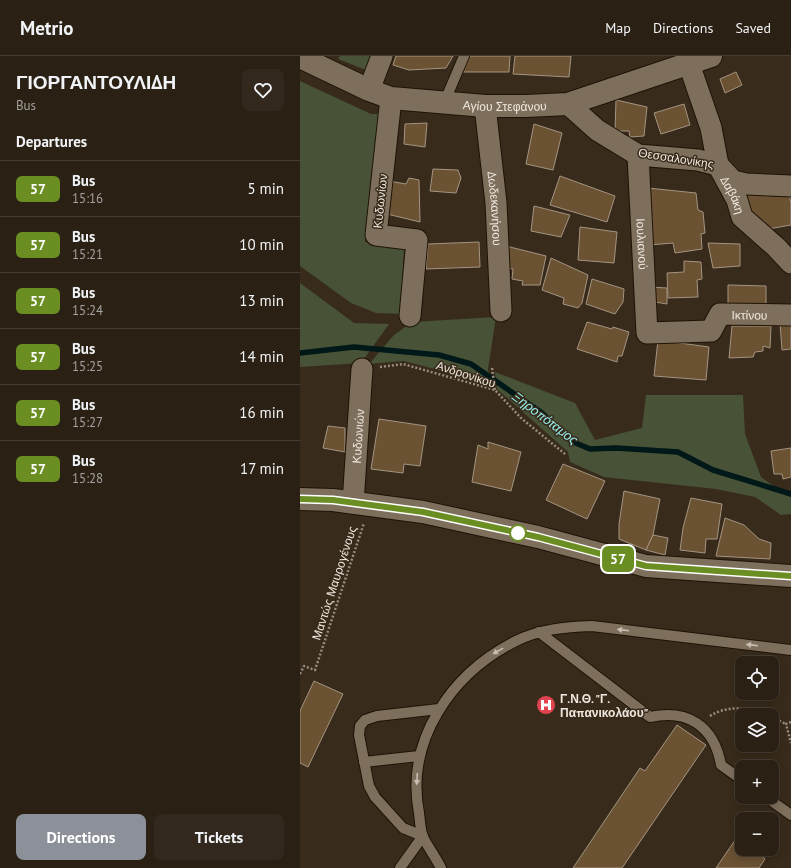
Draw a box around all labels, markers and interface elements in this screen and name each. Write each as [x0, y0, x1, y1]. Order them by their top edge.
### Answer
text: Metrio [20, 16, 73, 40]
text: Map [605, 19, 631, 37]
text: Directions [653, 19, 713, 37]
text: Saved [735, 19, 771, 37]
button: heart [242, 69, 284, 111]
text: ΓΙΟΡΓΑΝΤΟΥΛΙΔΗ [16, 70, 176, 94]
text: Bus [16, 97, 36, 114]
street label: Αγίου Στεφάνου [462, 97, 547, 114]
text: Departures [16, 132, 87, 151]
street label: Θεσσαλονίκης [637, 145, 715, 171]
text: Bus [72, 171, 95, 190]
street label: Δωδεκανήσου [485, 171, 505, 246]
street label: Κυδωνίων [370, 173, 390, 229]
street label: Δαβάκη [718, 173, 748, 216]
text: 5 min [247, 179, 284, 198]
text: 57 [30, 180, 46, 198]
text: 15:16 [72, 190, 103, 207]
street label: Ιουλιανού [634, 218, 651, 270]
text: Bus [72, 227, 95, 246]
text: 10 min [239, 235, 284, 254]
text: 57 [30, 236, 46, 254]
text: 15:21 [72, 246, 103, 263]
text: Bus [72, 283, 95, 302]
text: 13 min [239, 291, 284, 310]
text: 57 [30, 292, 46, 310]
text: 15:24 [72, 302, 103, 319]
street label: Ικτίνου [731, 307, 768, 322]
text: Bus [72, 339, 95, 358]
text: 14 min [239, 347, 284, 366]
text: 57 [30, 348, 46, 366]
street label: Ανδρονίκου [434, 357, 498, 391]
text: 15:25 [72, 358, 103, 375]
water label: Ξηροπόταμος [508, 387, 582, 449]
text: Bus [72, 395, 95, 414]
text: 16 min [239, 403, 284, 422]
text: 57 [30, 404, 46, 422]
street label: Κυδωνιών [348, 408, 367, 464]
text: 15:27 [72, 414, 103, 431]
text: Bus [72, 451, 95, 470]
text: 17 min [240, 459, 284, 478]
text: 57 [30, 460, 46, 478]
text: 15:28 [72, 470, 103, 487]
street label: Μαντώς Μαυρογένους [308, 524, 360, 642]
unlabelled marker [509, 524, 527, 542]
line badge: 57 [600, 546, 636, 572]
text: 57 [610, 550, 626, 568]
one-way arrow [617, 627, 629, 633]
one-way arrow [746, 642, 758, 648]
one-way arrow [492, 647, 504, 654]
map controls [735, 656, 779, 856]
button: locate [735, 656, 779, 700]
place label: Γ.Ν.Θ. "Γ. Παπανικολάου" [560, 691, 649, 720]
hospital icon: Γ.Ν.Θ. "Γ. Παπανικολάου" [535, 694, 557, 716]
button: layers [735, 708, 779, 752]
button: + [735, 760, 779, 804]
one-way arrow [413, 773, 420, 785]
button: − [735, 812, 779, 856]
button: Directions [16, 814, 146, 860]
button: Tickets [154, 814, 284, 860]

